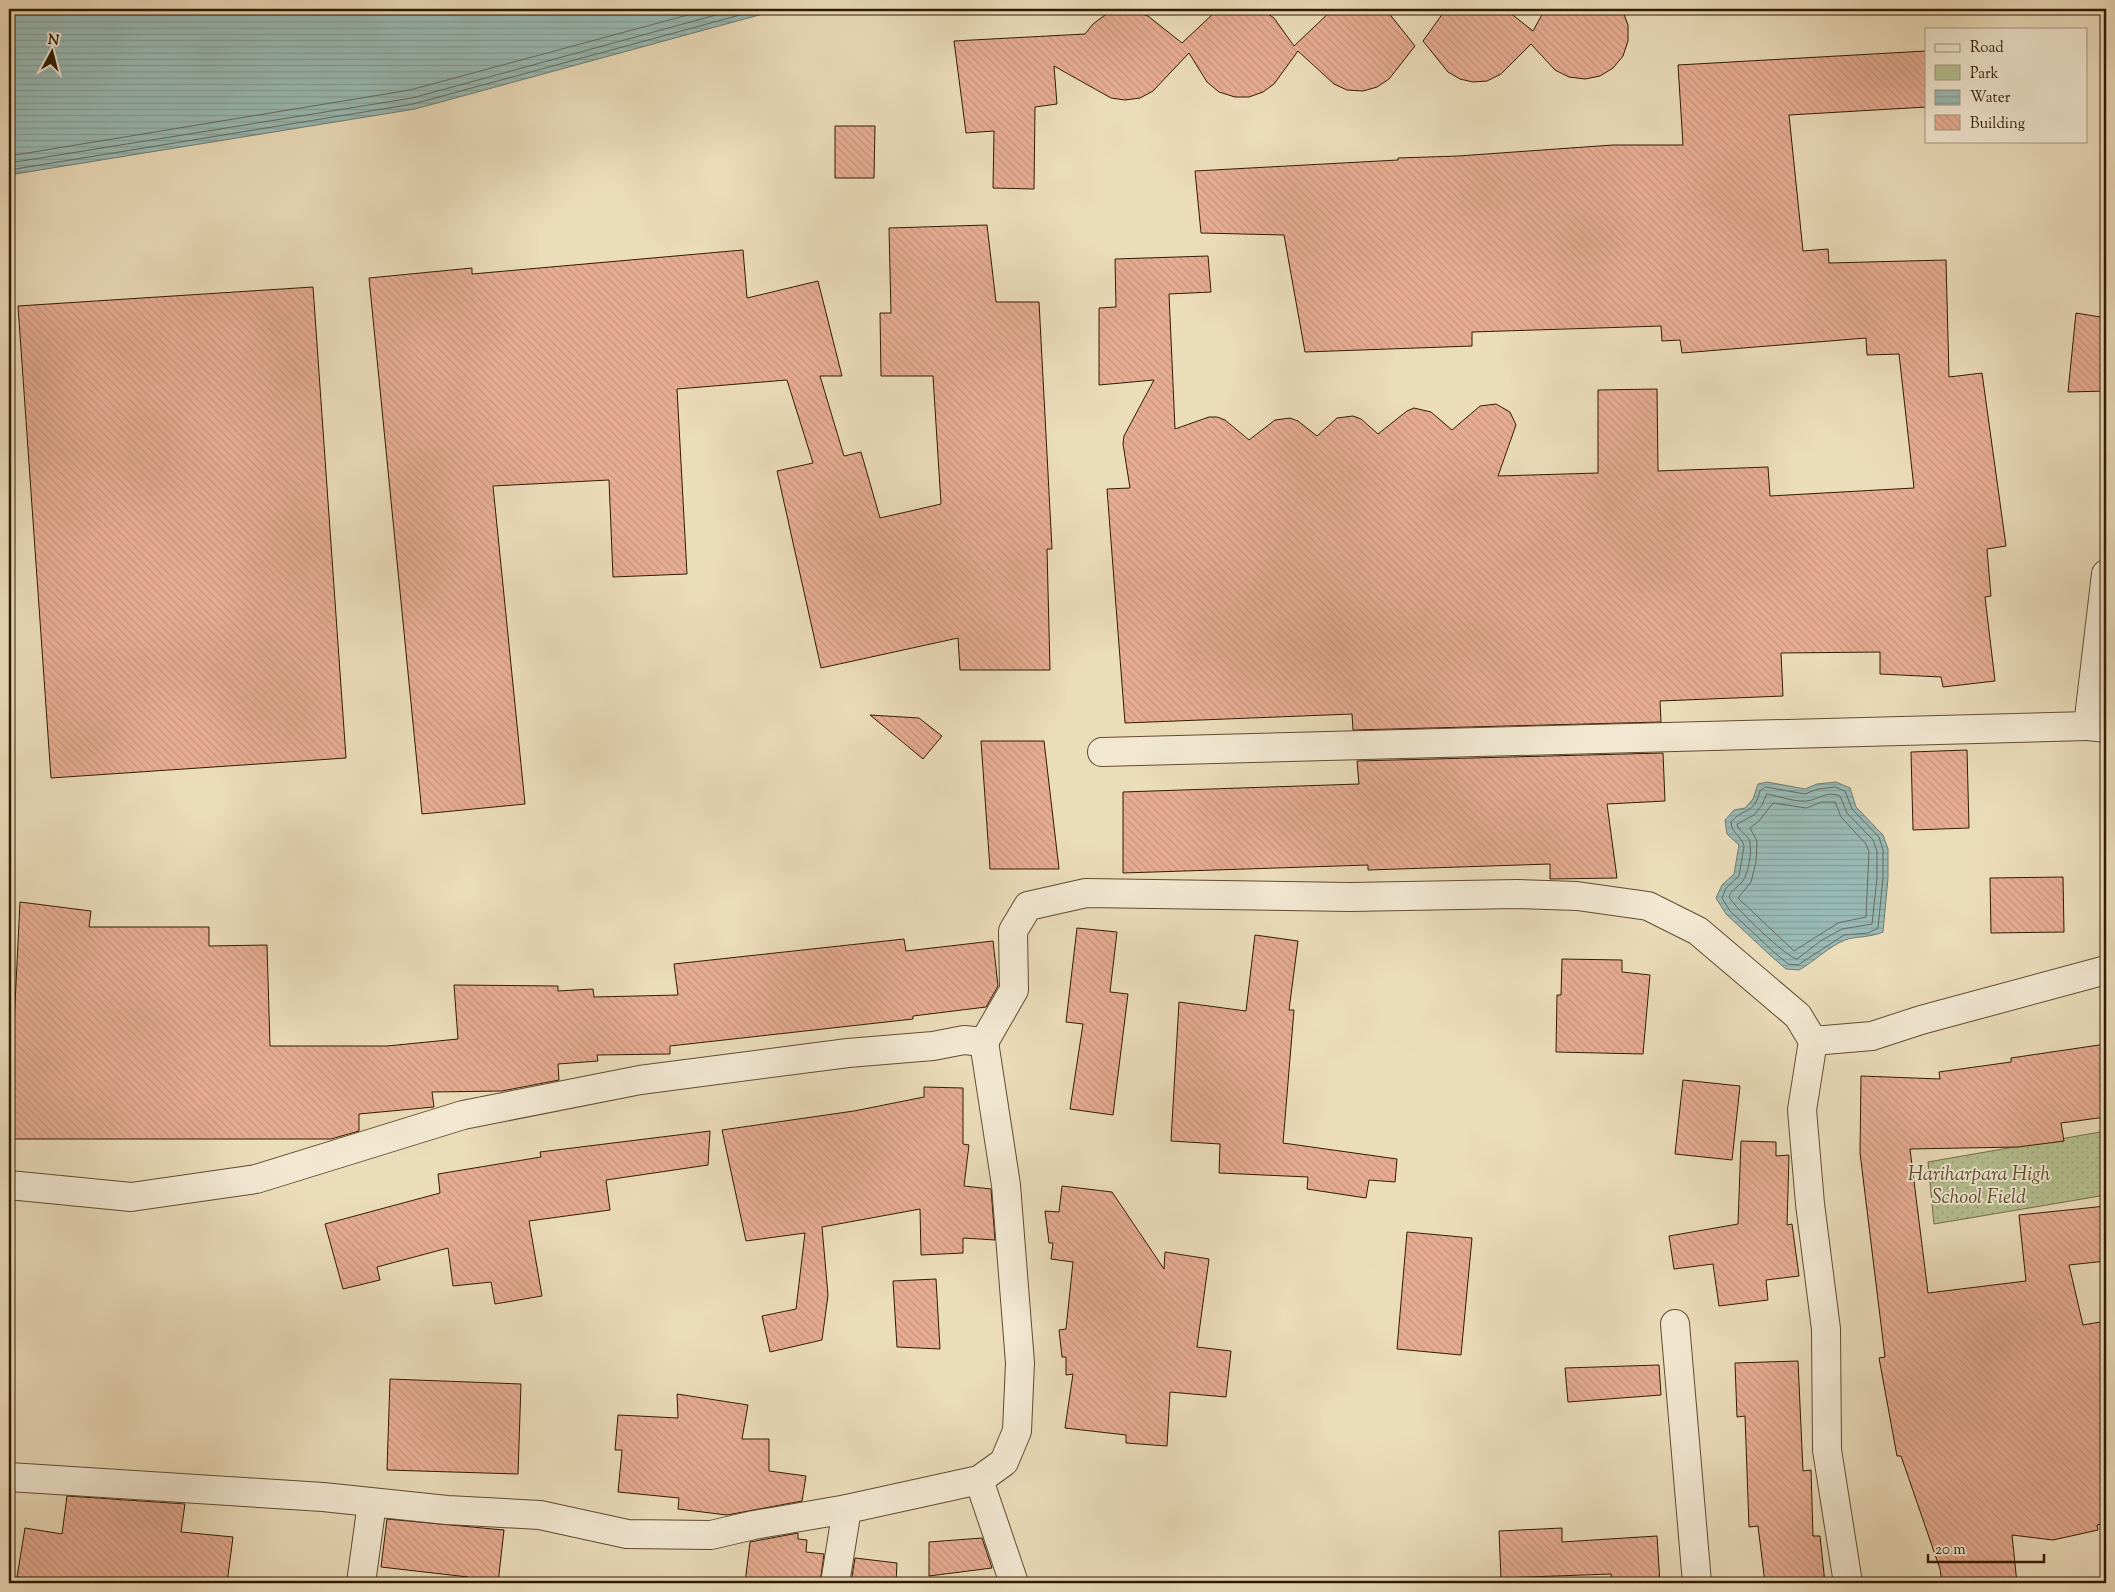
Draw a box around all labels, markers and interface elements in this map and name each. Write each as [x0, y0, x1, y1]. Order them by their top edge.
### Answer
north arrow [28, 28, 78, 78]
legend [1925, 28, 2088, 142]
text: N [47, 30, 60, 52]
text: Road [1970, 38, 2004, 59]
text: Park [1970, 64, 1999, 85]
text: Water [1970, 88, 2011, 109]
text: Building [1970, 114, 2025, 135]
park label: Hariharpara High School Field [1908, 1161, 2050, 1213]
scale bar [1928, 1532, 2044, 1564]
text: 20 m [1935, 1540, 1966, 1561]

